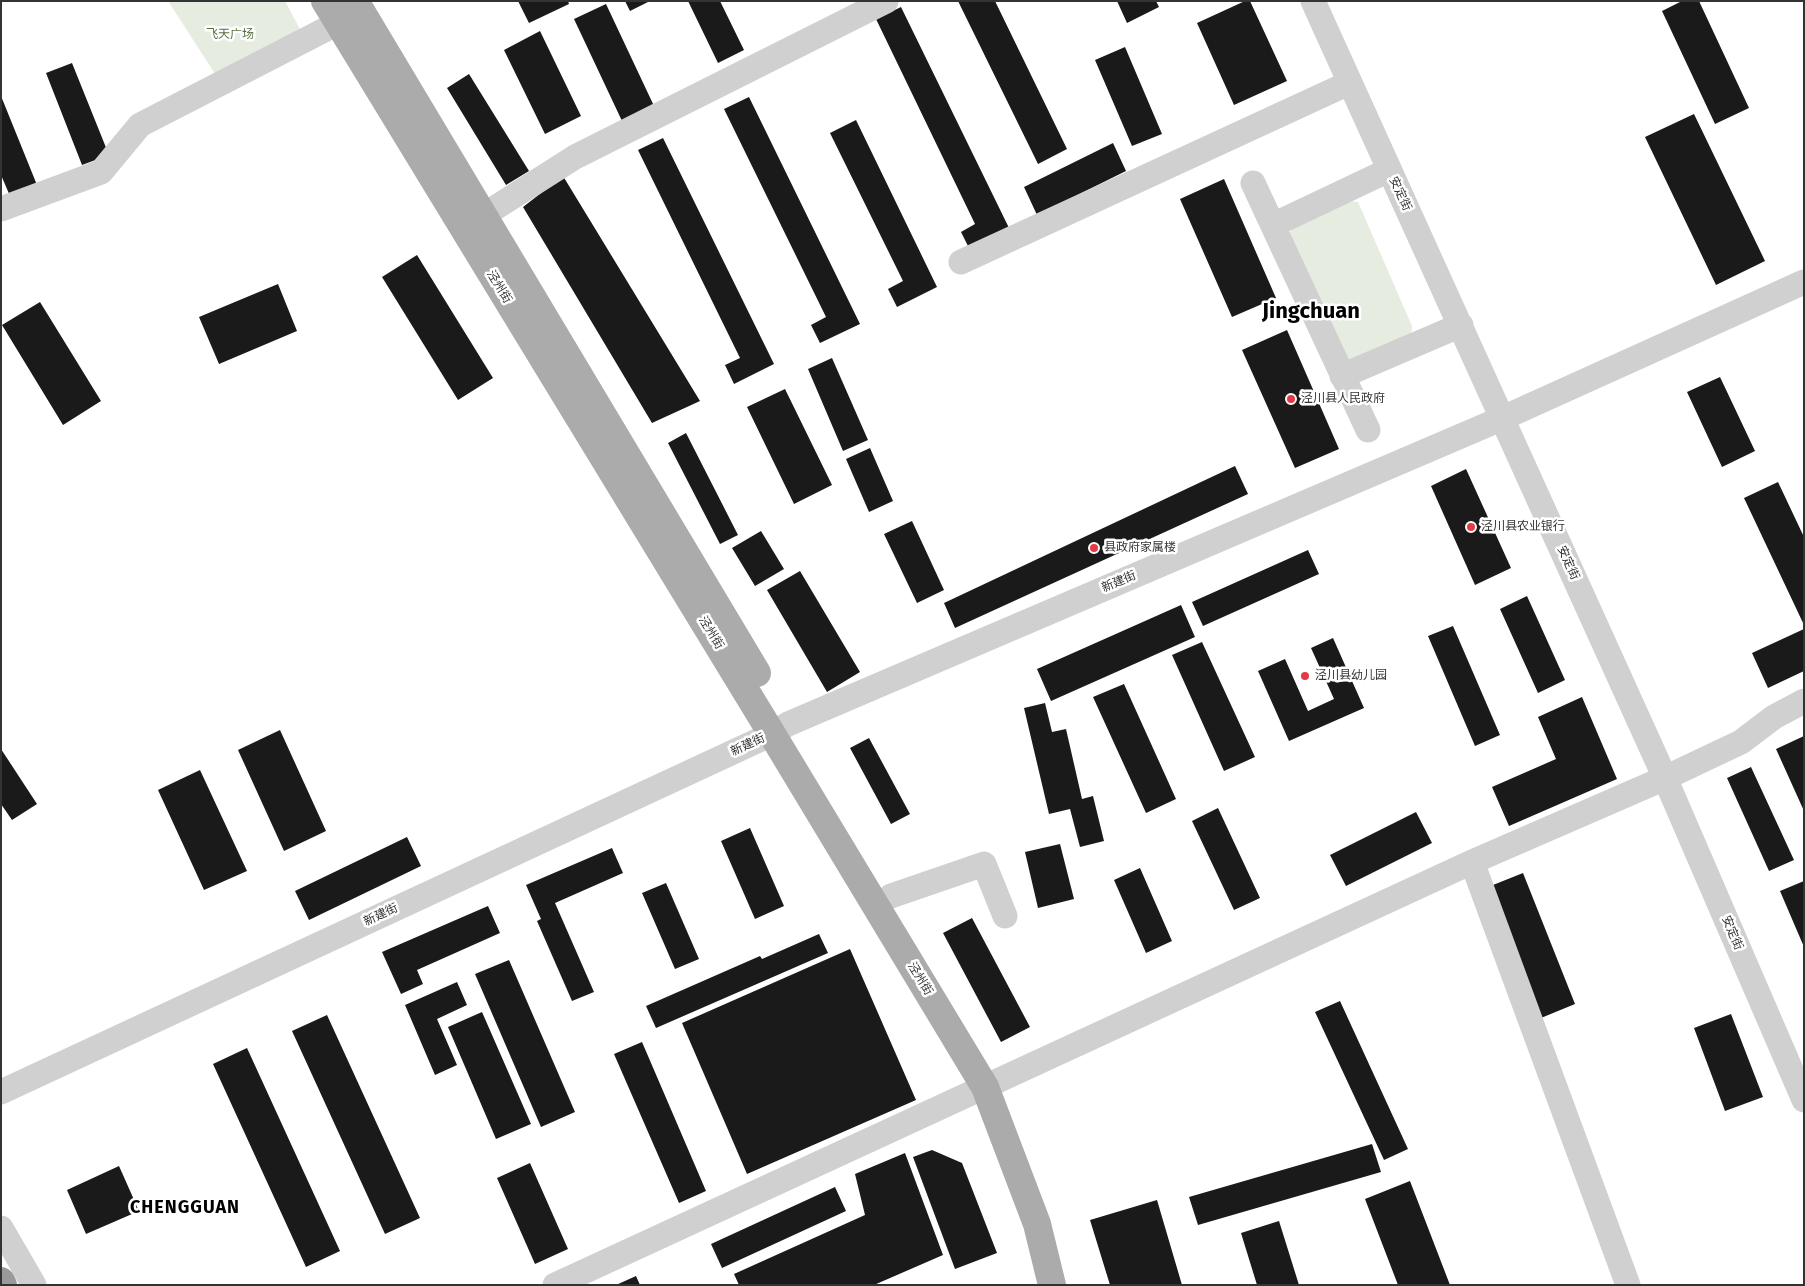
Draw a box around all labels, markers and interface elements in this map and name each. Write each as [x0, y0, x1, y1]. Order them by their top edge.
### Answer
park label: 飞天广场 [206, 28, 254, 42]
street label: 安定街 [1386, 175, 1414, 213]
street label: 泾州街 [484, 268, 514, 306]
district label: Jingchuan [1262, 299, 1360, 325]
place label: 泾川县人民政府 [1301, 392, 1385, 406]
marker: 泾川县人民政府 [1285, 393, 1297, 405]
place label: 泾川县农业银行 [1481, 520, 1565, 534]
marker: 泾川县农业银行 [1465, 521, 1477, 533]
place label: 县政府家属楼 [1104, 541, 1176, 555]
marker: 县政府家属楼 [1088, 542, 1100, 554]
street label: 安定街 [1554, 544, 1582, 582]
street label: 新建街 [1100, 568, 1138, 596]
street label: 泾州街 [696, 614, 726, 652]
place label: 泾川县幼儿园 [1315, 669, 1387, 683]
marker: 泾川县幼儿园 [1299, 670, 1311, 682]
street label: 新建街 [729, 731, 767, 759]
street label: 新建街 [362, 901, 400, 929]
street label: 安定街 [1718, 914, 1746, 952]
street label: 泾州街 [905, 960, 935, 998]
district label: CHENGGUAN [129, 1197, 241, 1219]

